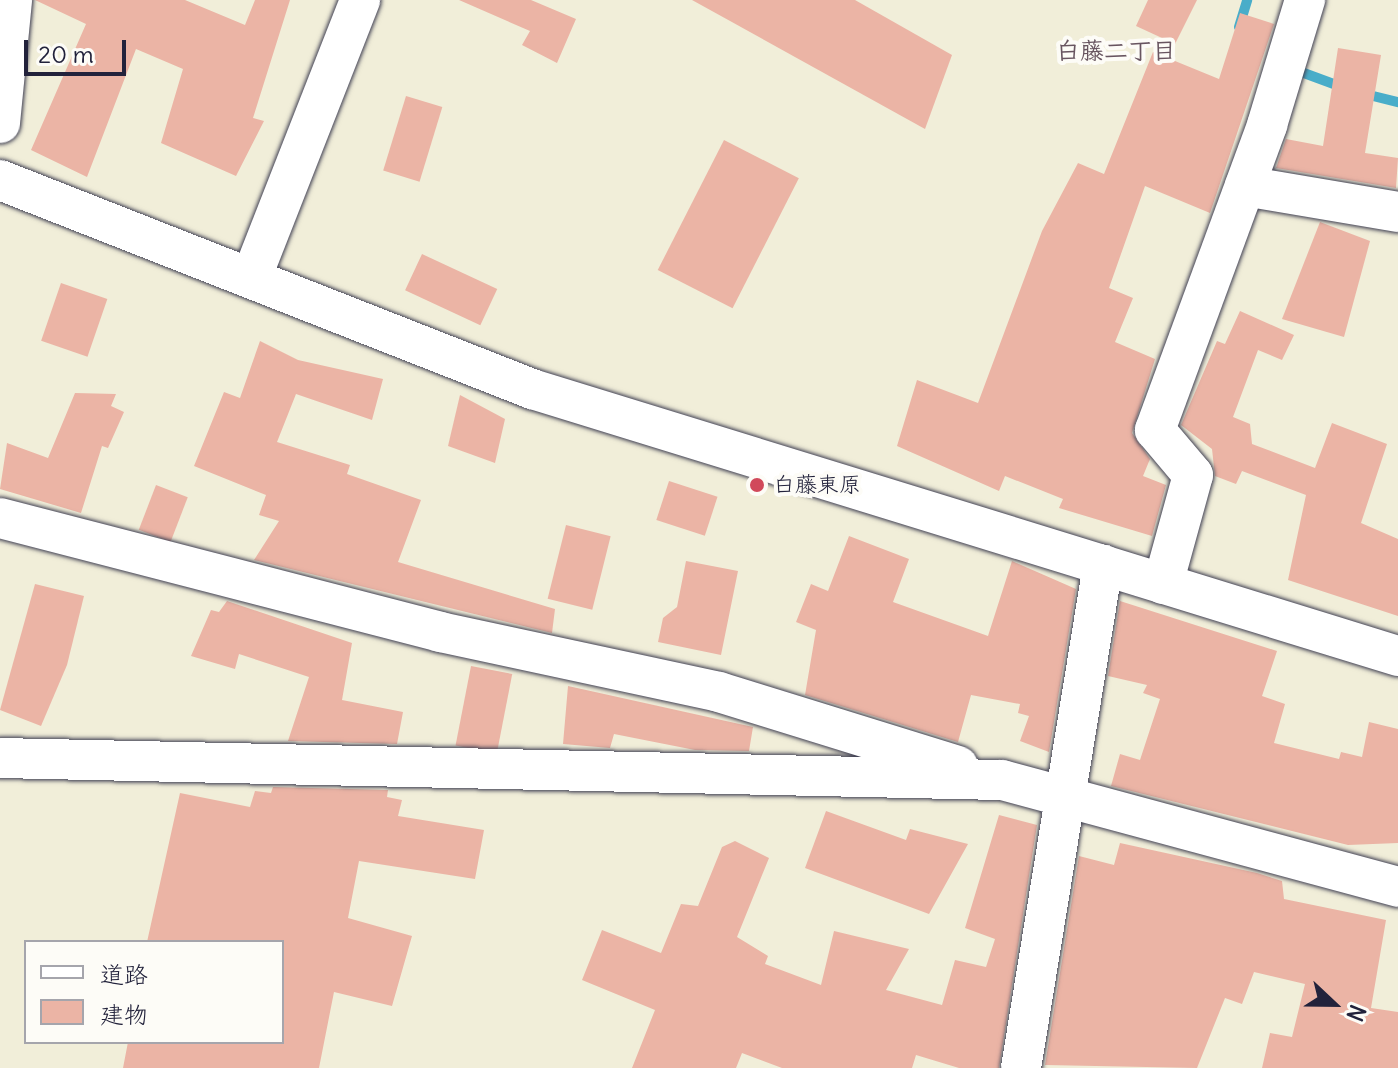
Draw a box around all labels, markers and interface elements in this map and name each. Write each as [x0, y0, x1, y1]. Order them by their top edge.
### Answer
scale bar [28, 24, 130, 74]
district label: 白藤二丁目 [1056, 37, 1176, 65]
text: 20 m [38, 39, 94, 69]
place label: 白藤東原 [773, 472, 861, 498]
marker: 白藤東原 [748, 476, 766, 494]
legend [24, 940, 284, 1044]
text: 道路 [100, 959, 148, 989]
north arrow [1294, 964, 1374, 1044]
text: 建物 [100, 999, 148, 1029]
text: N [1340, 1001, 1372, 1025]

